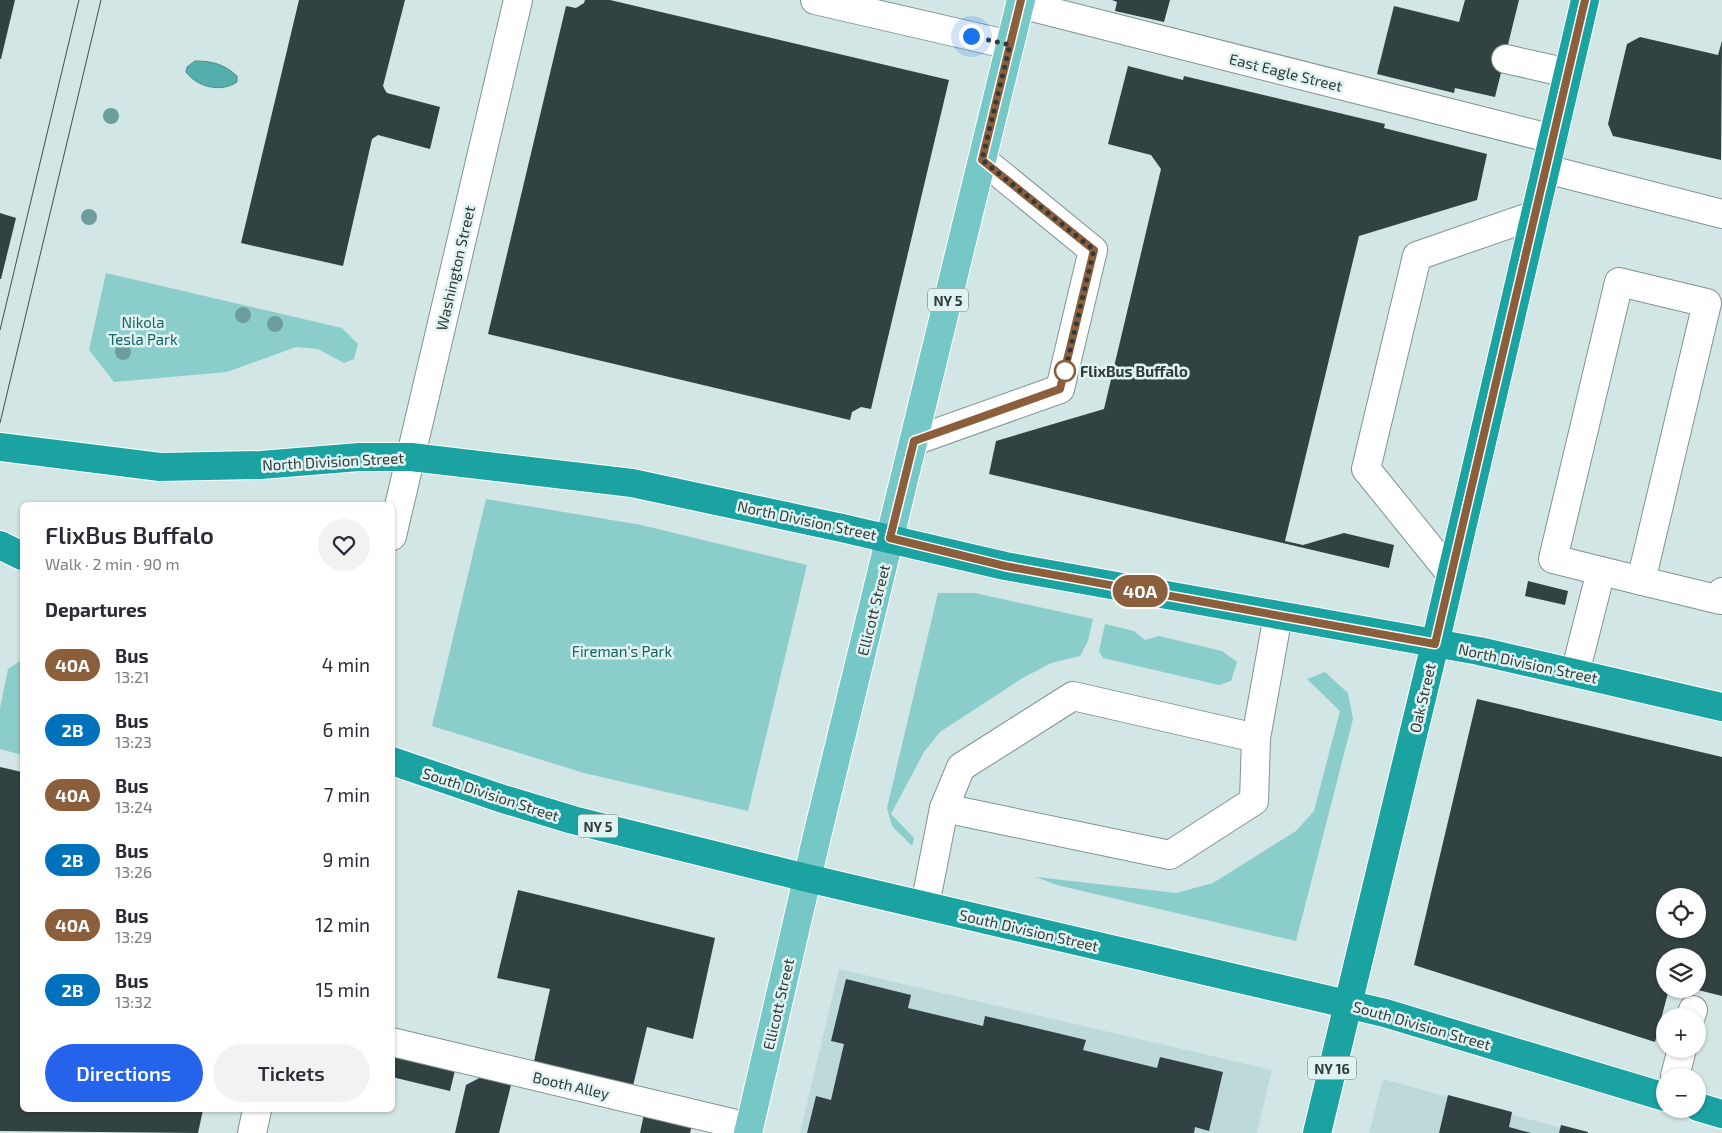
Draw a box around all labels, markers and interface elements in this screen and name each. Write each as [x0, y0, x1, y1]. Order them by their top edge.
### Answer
your location [959, 24, 984, 49]
street label: East Eagle Street [1228, 49, 1345, 95]
street label: Washington Street [432, 204, 478, 332]
road number: NY 5 [928, 288, 968, 312]
park label: Nikola Tesla Park [108, 313, 178, 348]
marker: FlixBus Buffalo [1054, 360, 1076, 382]
place label: FlixBus Buffalo [1080, 362, 1188, 380]
street label: North Division Street [262, 448, 405, 474]
street label: North Division Street [736, 496, 879, 544]
button: heart [318, 519, 370, 571]
text: FlixBus Buffalo [45, 520, 214, 549]
text: Walk · 2 min · 90 m [45, 554, 180, 573]
street label: Ellicott Street [853, 562, 893, 657]
line badge: 40A [1111, 575, 1169, 607]
text: 40A [1123, 580, 1157, 602]
text: Departures [45, 598, 147, 621]
street label: North Division Street [1457, 639, 1600, 687]
park label: Fireman's Park [572, 642, 673, 660]
text: Bus [115, 644, 149, 667]
text: 4 min [322, 653, 370, 676]
text: 40A [55, 654, 90, 676]
street label: Oak Street [1405, 661, 1439, 735]
text: 13:21 [115, 667, 149, 686]
text: Bus [115, 709, 149, 732]
text: 6 min [322, 718, 370, 741]
text: 2B [62, 719, 83, 741]
text: 13:23 [115, 732, 152, 751]
street label: South Division Street [421, 763, 562, 825]
text: Bus [115, 774, 149, 797]
text: 7 min [324, 783, 370, 806]
text: 40A [55, 784, 90, 806]
text: 13:24 [115, 797, 153, 816]
road number: NY 5 [578, 814, 618, 838]
text: Bus [115, 839, 149, 862]
text: 9 min [322, 848, 370, 871]
text: 2B [62, 849, 83, 871]
text: 13:26 [115, 862, 152, 881]
map controls [1656, 888, 1706, 1118]
button: locate [1656, 888, 1706, 938]
text: Bus [115, 904, 149, 927]
street label: South Division Street [958, 905, 1101, 955]
text: 12 min [315, 913, 370, 936]
text: 40A [55, 914, 90, 936]
text: 13:29 [115, 927, 152, 946]
button: layers [1656, 948, 1706, 998]
street label: Ellicott Street [759, 956, 797, 1051]
text: Bus [115, 969, 149, 992]
text: 15 min [316, 978, 370, 1001]
text: 2B [62, 979, 83, 1001]
text: 13:32 [115, 992, 152, 1011]
street label: South Division Street [1351, 997, 1493, 1053]
button: + [1656, 1008, 1706, 1058]
button: Directions [45, 1044, 203, 1102]
button: Tickets [213, 1044, 370, 1102]
road number: NY 16 [1308, 1056, 1356, 1080]
street label: Booth Alley [531, 1067, 611, 1103]
button: − [1656, 1068, 1706, 1118]

